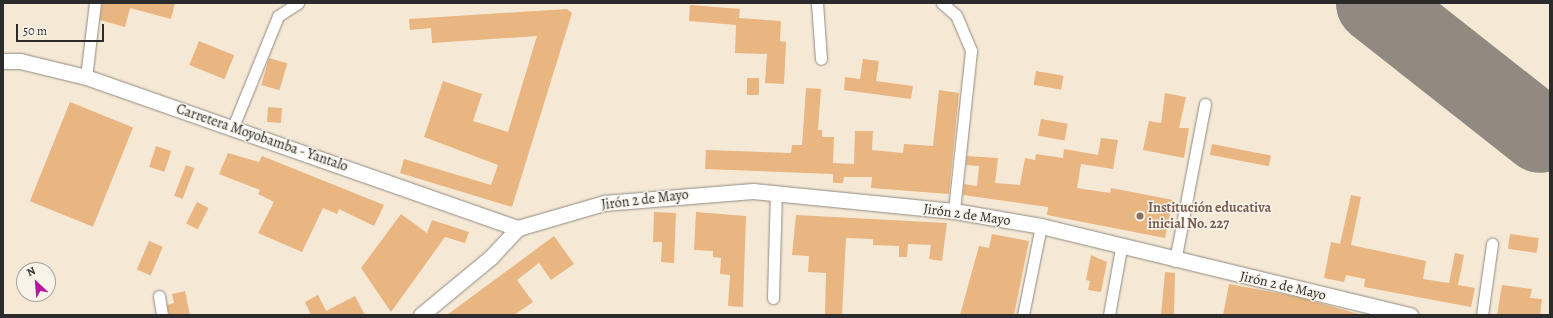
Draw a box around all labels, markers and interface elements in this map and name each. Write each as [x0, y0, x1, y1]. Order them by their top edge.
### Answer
scale bar [18, 16, 106, 42]
text: 50 m [23, 23, 47, 39]
street label: Carretera Moyobamba - Yantalo [174, 101, 350, 175]
street label: Jirón 2 de Mayo [600, 186, 690, 214]
place label: Institución educativa inicial No. 227 [1148, 200, 1271, 232]
street label: Jirón 2 de Mayo [922, 201, 1012, 229]
marker: Institución educativa inicial No. 227 [1135, 211, 1145, 221]
north arrow [16, 262, 56, 302]
text: N [24, 263, 38, 280]
street label: Jirón 2 de Mayo [1238, 268, 1328, 304]

